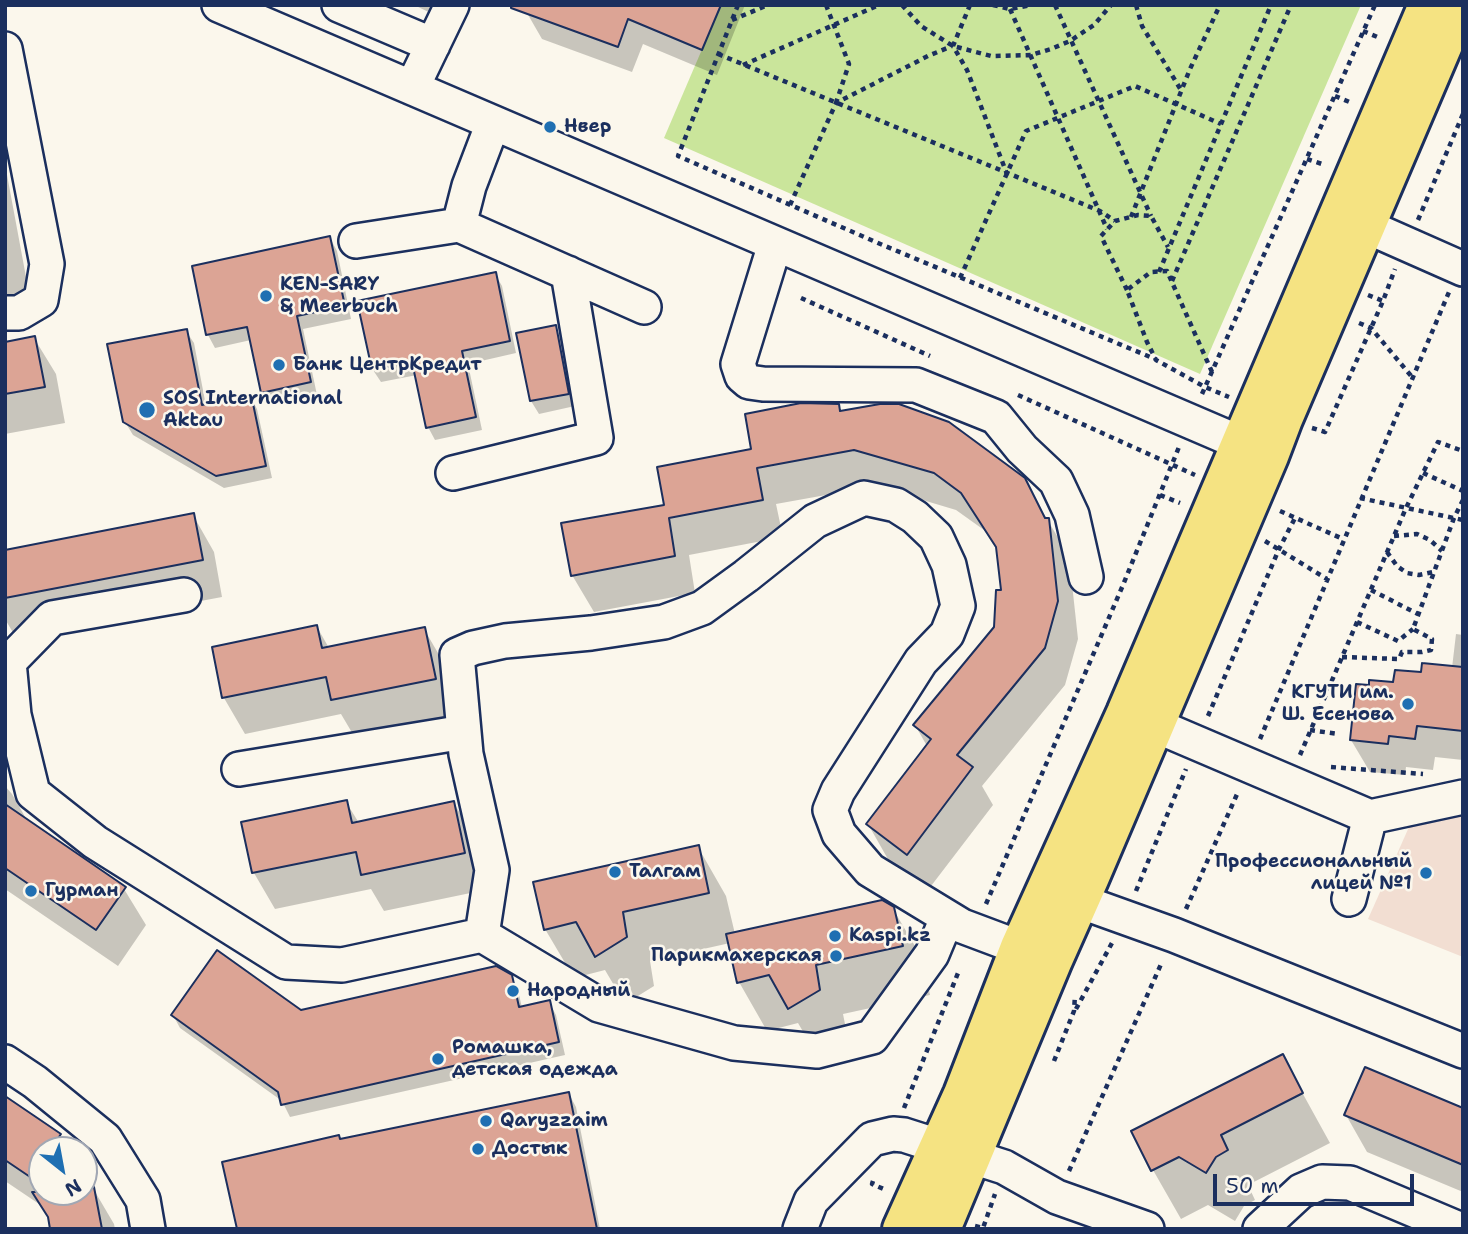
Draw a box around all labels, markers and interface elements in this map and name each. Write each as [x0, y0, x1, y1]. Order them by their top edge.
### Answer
place label: Нвер [564, 116, 611, 138]
marker: Нвер [542, 119, 558, 135]
place label: KEN-SARY & Meerbuch [280, 274, 398, 318]
marker: KEN-SARY & Meerbuch [258, 288, 274, 304]
place label: Банк ЦентрКредит [293, 354, 482, 376]
marker: Банк ЦентрКредит [271, 357, 287, 373]
place label: SOS International Aktau [163, 388, 343, 432]
marker: SOS International Aktau [137, 400, 157, 420]
place label: КГУТИ им. Ш. Есенова [1282, 682, 1394, 726]
marker: КГУТИ им. Ш. Есенова [1400, 696, 1416, 712]
place label: Профессиональный лицей №1 [1215, 851, 1412, 895]
place label: Талгам [629, 861, 701, 883]
marker: Талгам [607, 864, 623, 880]
marker: Профессиональный лицей №1 [1418, 865, 1434, 881]
place label: Гурман [45, 880, 119, 902]
marker: Гурман [23, 883, 39, 899]
place label: Kaspi.kz [849, 925, 931, 947]
marker: Kaspi.kz [827, 928, 843, 944]
place label: Парикмахерская [651, 945, 822, 967]
marker: Парикмахерская [828, 948, 844, 964]
place label: Народный [527, 980, 631, 1002]
marker: Народный [505, 983, 521, 999]
place label: Ромашка, детская одежда [452, 1037, 618, 1081]
marker: Ромашка, детская одежда [430, 1051, 446, 1067]
place label: Qaryzzaim [500, 1110, 608, 1132]
marker: Qaryzzaim [478, 1113, 494, 1129]
north arrow [28, 1136, 98, 1206]
place label: Достык [492, 1138, 568, 1160]
marker: Достык [470, 1141, 486, 1157]
scale bar [1216, 1160, 1417, 1204]
text: 50 m [1226, 1172, 1279, 1200]
text: N [60, 1173, 86, 1202]

